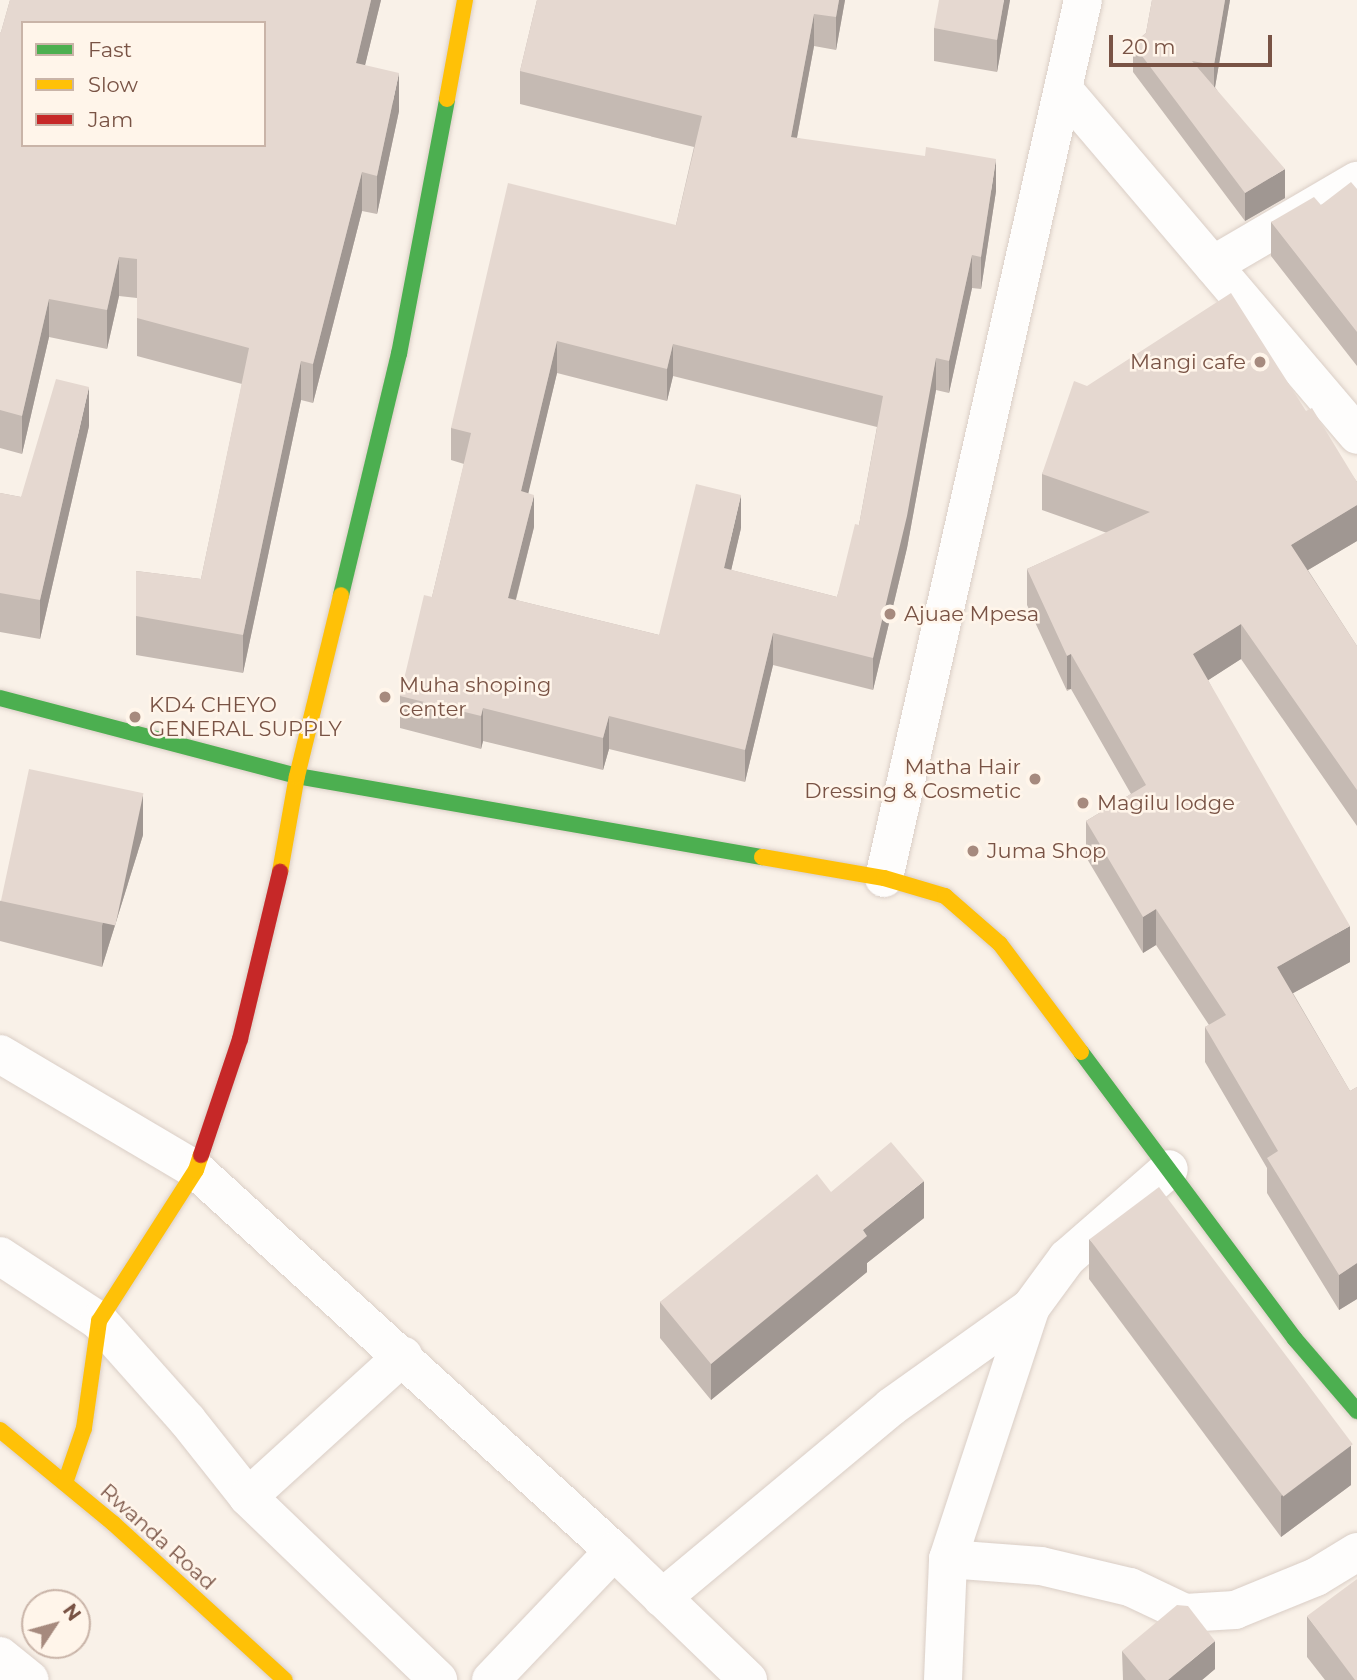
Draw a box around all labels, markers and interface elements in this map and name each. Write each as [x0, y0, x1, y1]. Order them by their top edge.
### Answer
legend [21, 21, 266, 147]
scale bar [1112, 21, 1275, 65]
text: 20 m [1122, 34, 1176, 59]
text: Fast [88, 37, 132, 62]
text: Slow [88, 72, 138, 97]
text: Jam [88, 107, 133, 132]
place label: Mangi cafe [1130, 349, 1246, 375]
marker: Mangi cafe [1252, 354, 1268, 370]
place label: Ajuae Mpesa [904, 601, 1039, 627]
marker: Ajuae Mpesa [882, 606, 898, 622]
place label: Muha shoping center [399, 672, 551, 722]
marker: Muha shoping center [377, 689, 393, 705]
place label: KD4 CHEYO GENERAL SUPPLY [149, 692, 342, 742]
marker: KD4 CHEYO GENERAL SUPPLY [127, 709, 143, 725]
place label: Matha Hair Dressing & Cosmetic [804, 754, 1021, 804]
marker: Matha Hair Dressing & Cosmetic [1027, 771, 1043, 787]
place label: Magilu lodge [1097, 790, 1235, 816]
marker: Magilu lodge [1075, 795, 1091, 811]
place label: Juma Shop [987, 838, 1106, 864]
marker: Juma Shop [965, 843, 981, 859]
street label: Rwanda Road [95, 1479, 221, 1595]
north arrow [21, 1589, 91, 1659]
text: N [58, 1600, 86, 1626]

